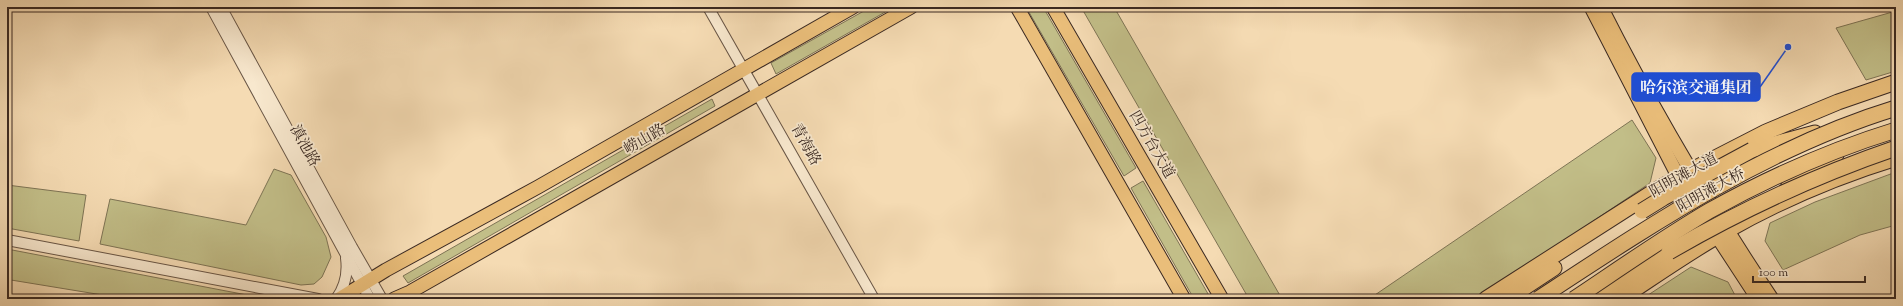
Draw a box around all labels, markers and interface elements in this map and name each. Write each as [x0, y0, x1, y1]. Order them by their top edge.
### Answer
callout: 哈尔滨交通集团 [1632, 73, 1760, 101]
text: 哈尔滨交通集团 [1640, 78, 1752, 101]
street label: 四方台大道 [1123, 107, 1179, 183]
street label: 崂山路 [620, 120, 670, 160]
street label: 青海路 [785, 120, 825, 170]
street label: 滇池路 [284, 121, 324, 171]
street label: 阳明滩大道 [1646, 149, 1722, 203]
street label: 阳明滩大桥 [1673, 164, 1749, 218]
scale bar [1753, 258, 1865, 284]
text: 100 m [1759, 264, 1788, 282]

